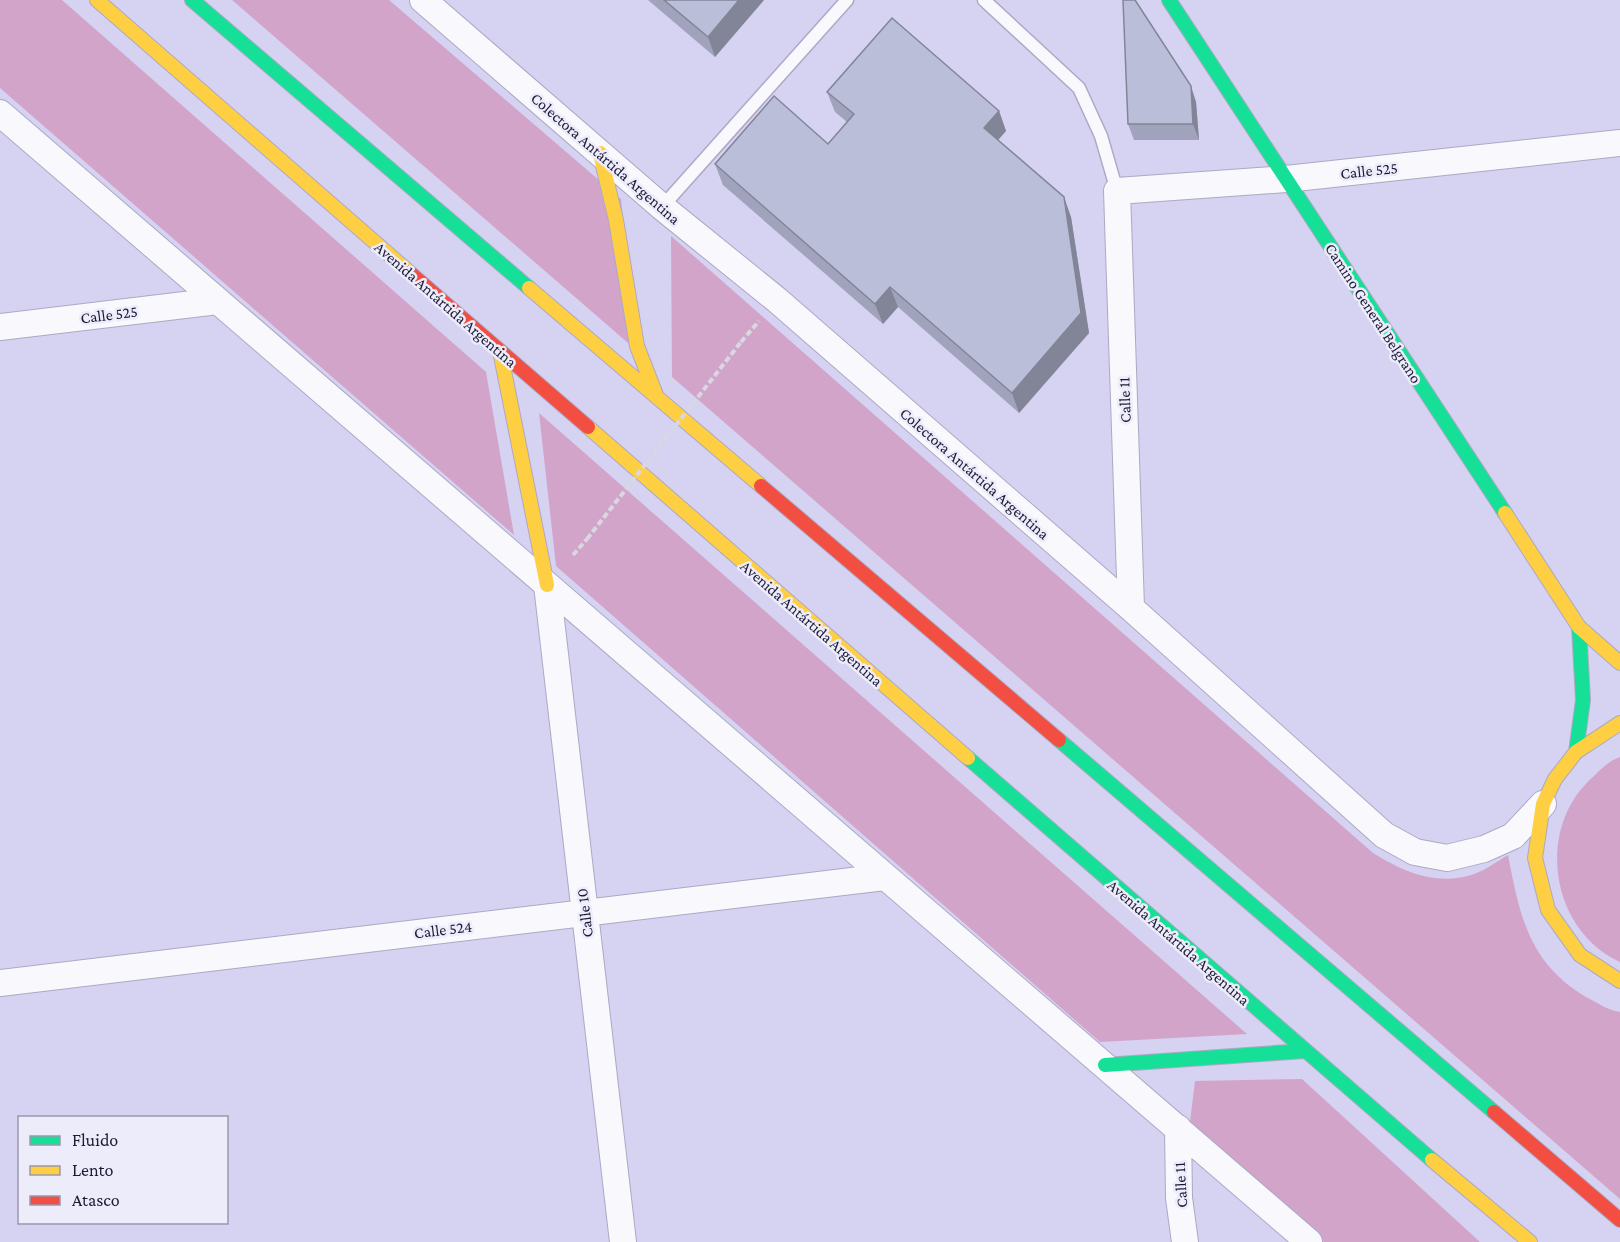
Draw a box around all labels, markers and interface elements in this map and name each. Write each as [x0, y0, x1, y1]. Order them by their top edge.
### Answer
street label: Colectora Antártida Argentina [527, 89, 684, 229]
street label: Calle 525 [1340, 159, 1399, 182]
street label: Avenida Antártida Argentina [371, 238, 520, 372]
street label: Camino General Belgrano [1321, 240, 1425, 387]
street label: Calle 525 [79, 303, 139, 326]
street label: Calle 11 [1115, 377, 1134, 423]
street label: Colectora Antártida Argentina [896, 404, 1053, 544]
street label: Avenida Antártida Argentina [737, 557, 886, 691]
street label: Avenida Antártida Argentina [1104, 876, 1253, 1010]
street label: Calle 10 [573, 887, 596, 939]
street label: Calle 524 [413, 918, 473, 941]
legend [18, 1116, 228, 1224]
text: Fluido [72, 1130, 118, 1150]
text: Lento [72, 1160, 113, 1180]
street label: Calle 11 [1171, 1162, 1190, 1208]
text: Atasco [72, 1190, 120, 1210]

